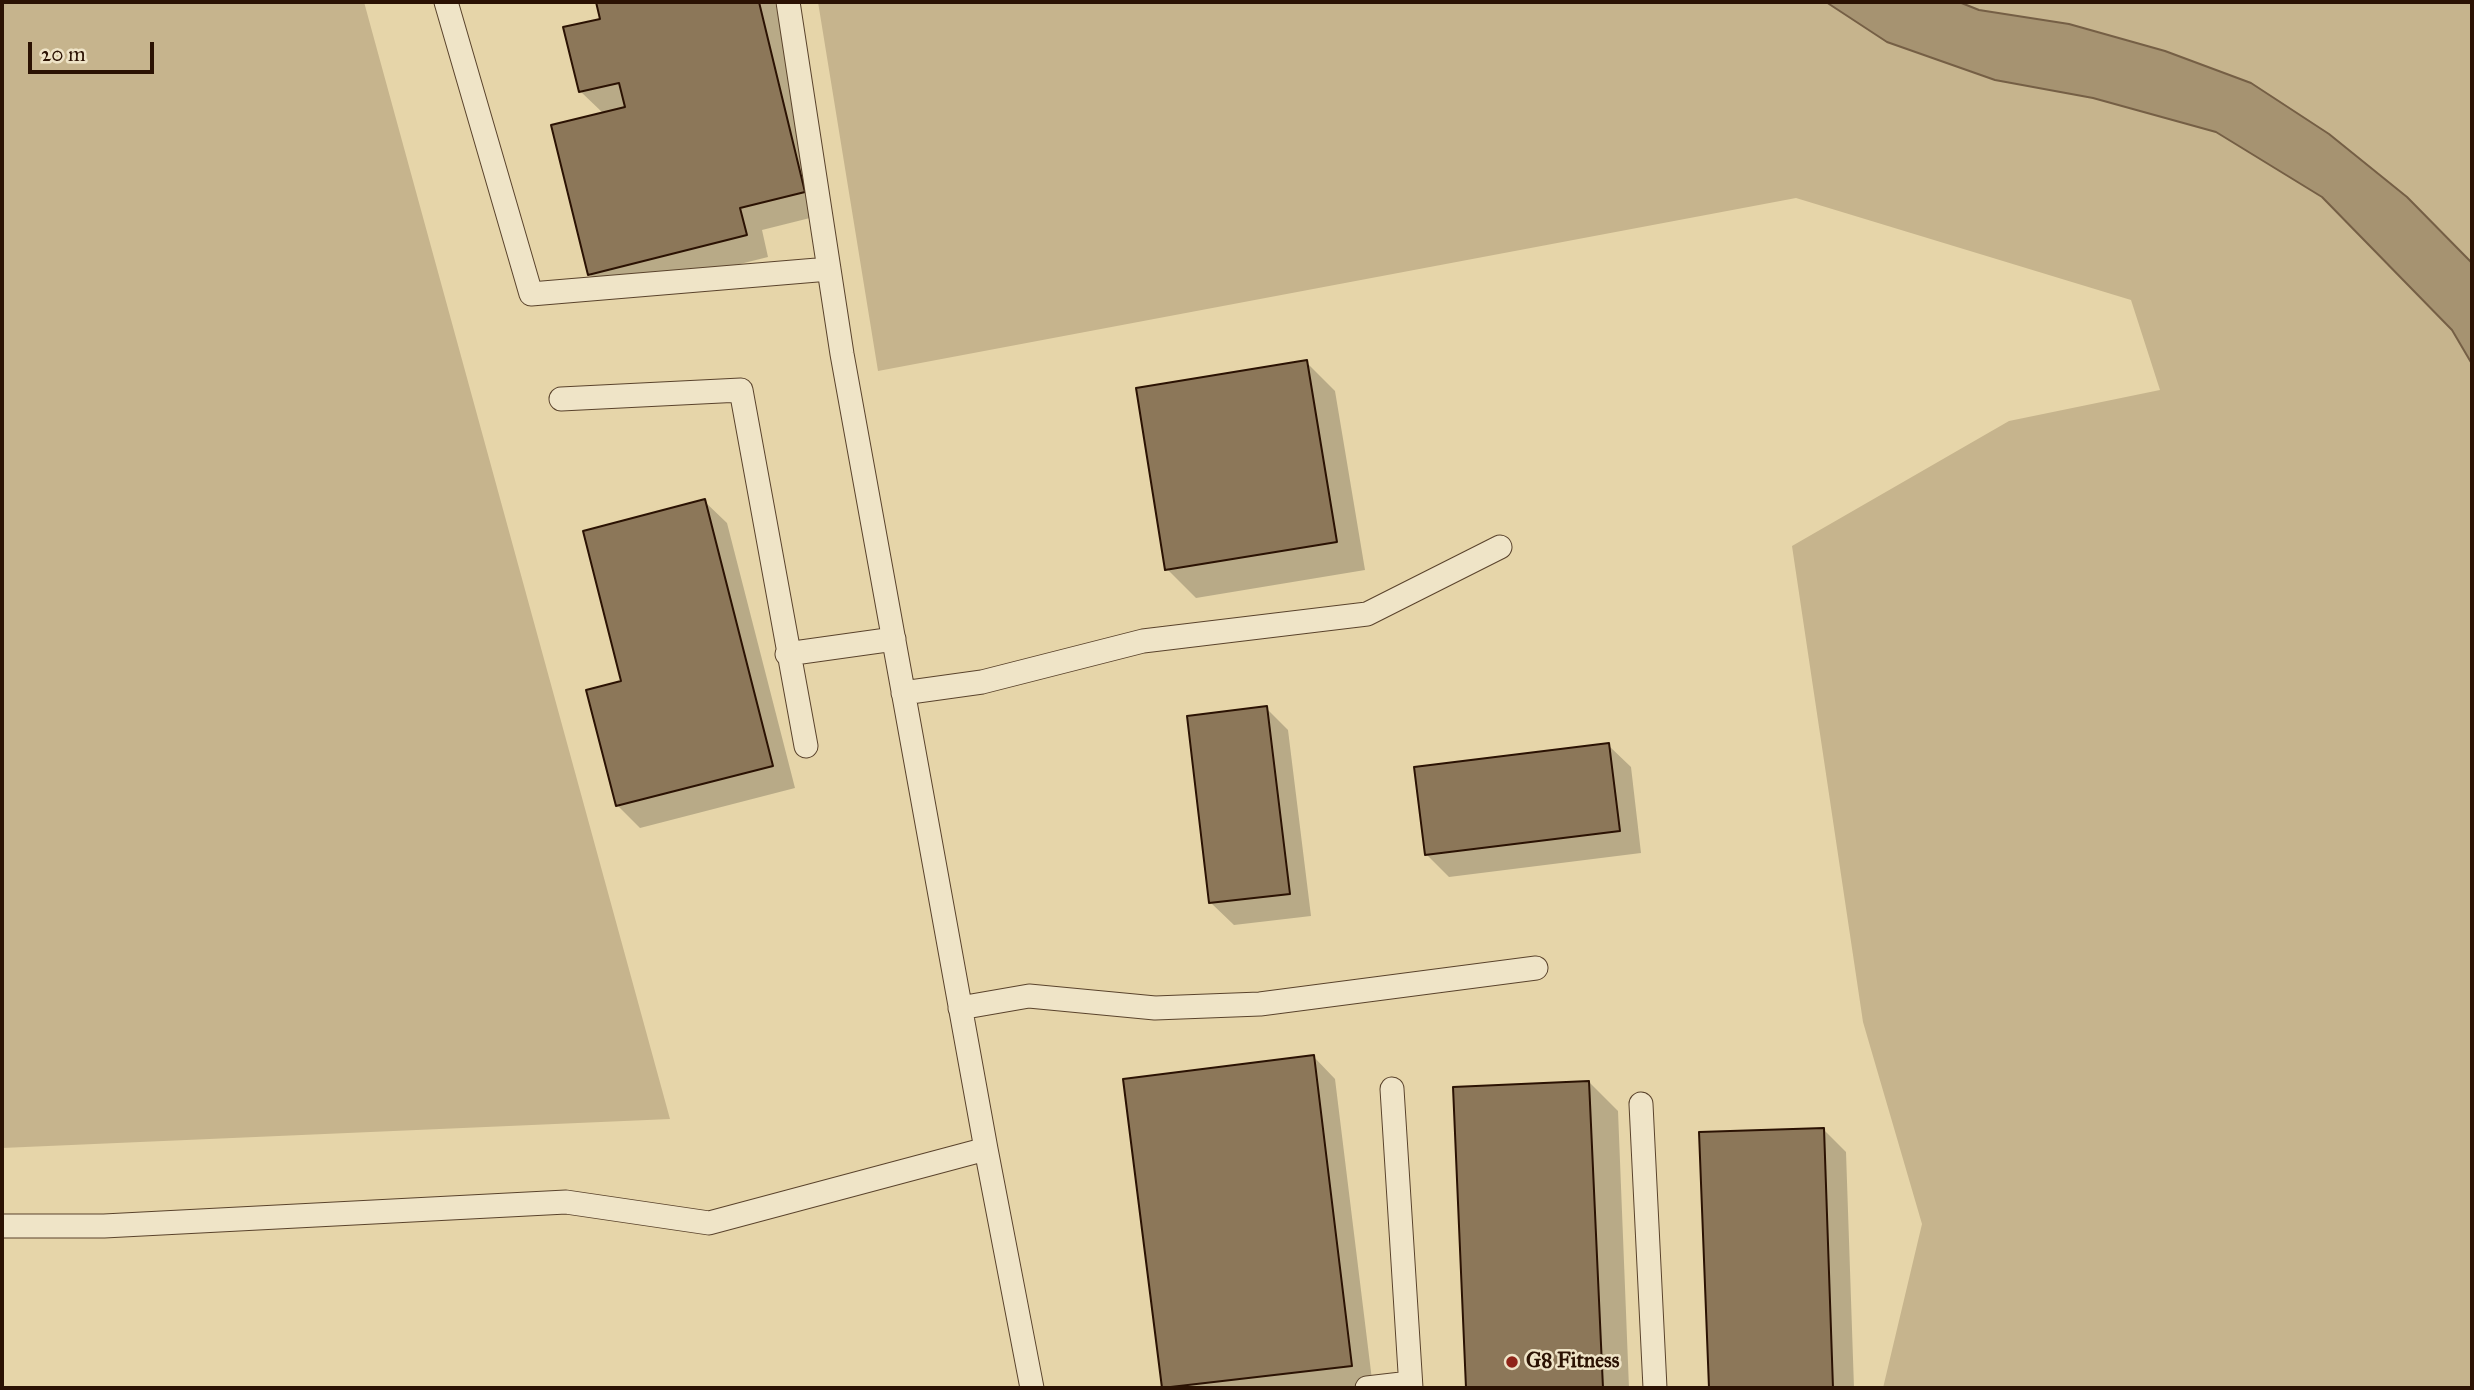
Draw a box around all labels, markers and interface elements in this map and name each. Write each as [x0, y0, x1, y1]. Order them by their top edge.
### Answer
scale bar [32, 28, 158, 72]
text: 20 m [41, 41, 86, 67]
place label: G8 Fitness [1526, 1349, 1619, 1375]
marker: G8 Fitness [1504, 1354, 1520, 1370]

